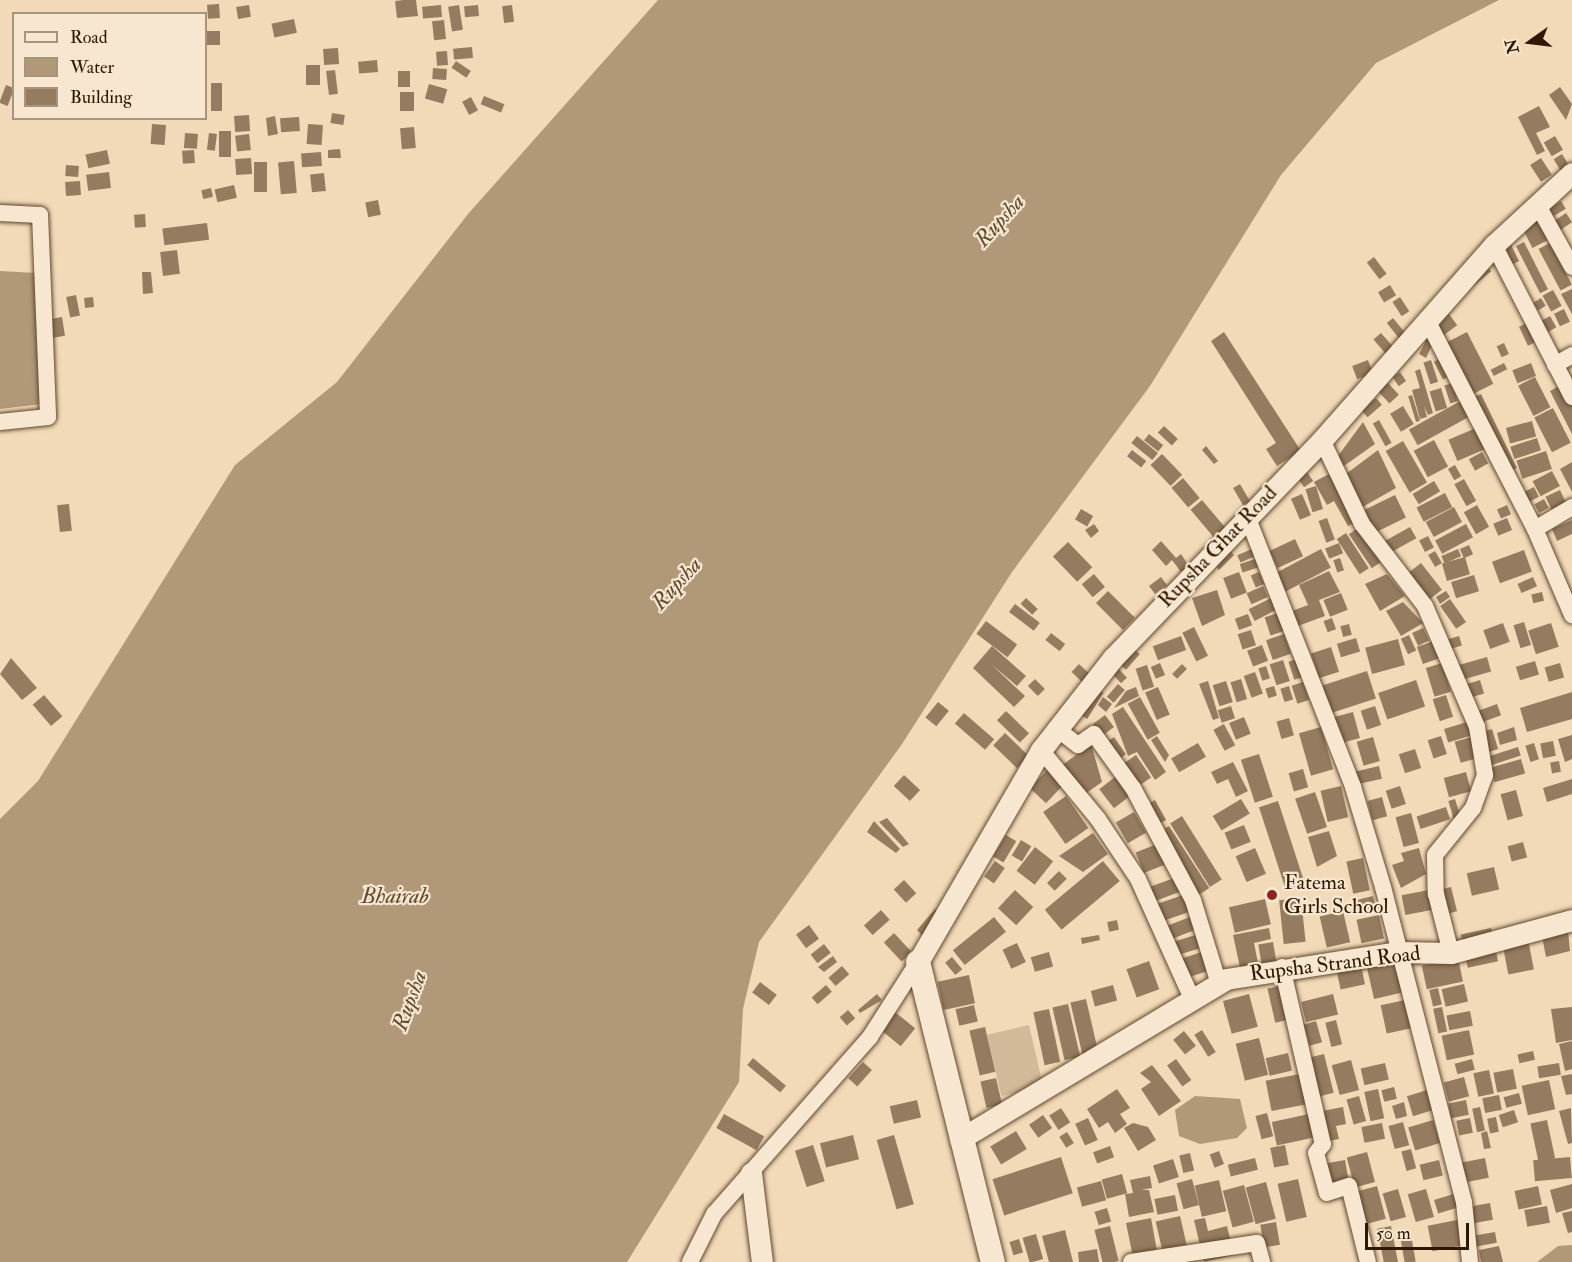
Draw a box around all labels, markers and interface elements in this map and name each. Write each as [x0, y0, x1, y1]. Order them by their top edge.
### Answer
legend [12, 12, 207, 120]
north arrow [1500, 12, 1560, 72]
text: Road [70, 26, 108, 49]
text: N [1501, 37, 1524, 56]
text: Water [70, 56, 114, 79]
text: Building [70, 86, 132, 109]
water label: Rupsha [970, 189, 1030, 253]
street label: Rupsha Ghat Road [1153, 481, 1283, 613]
water label: Rupsha [647, 552, 707, 616]
place label: Fatema Girls School [1284, 870, 1389, 920]
water label: Bhairab [361, 884, 429, 910]
marker: Fatema Girls School [1265, 888, 1279, 902]
street label: Rupsha Strand Road [1248, 941, 1422, 987]
water label: Rupsha [387, 968, 433, 1034]
scale bar [1368, 1211, 1472, 1249]
text: 50 m [1376, 1222, 1411, 1245]

